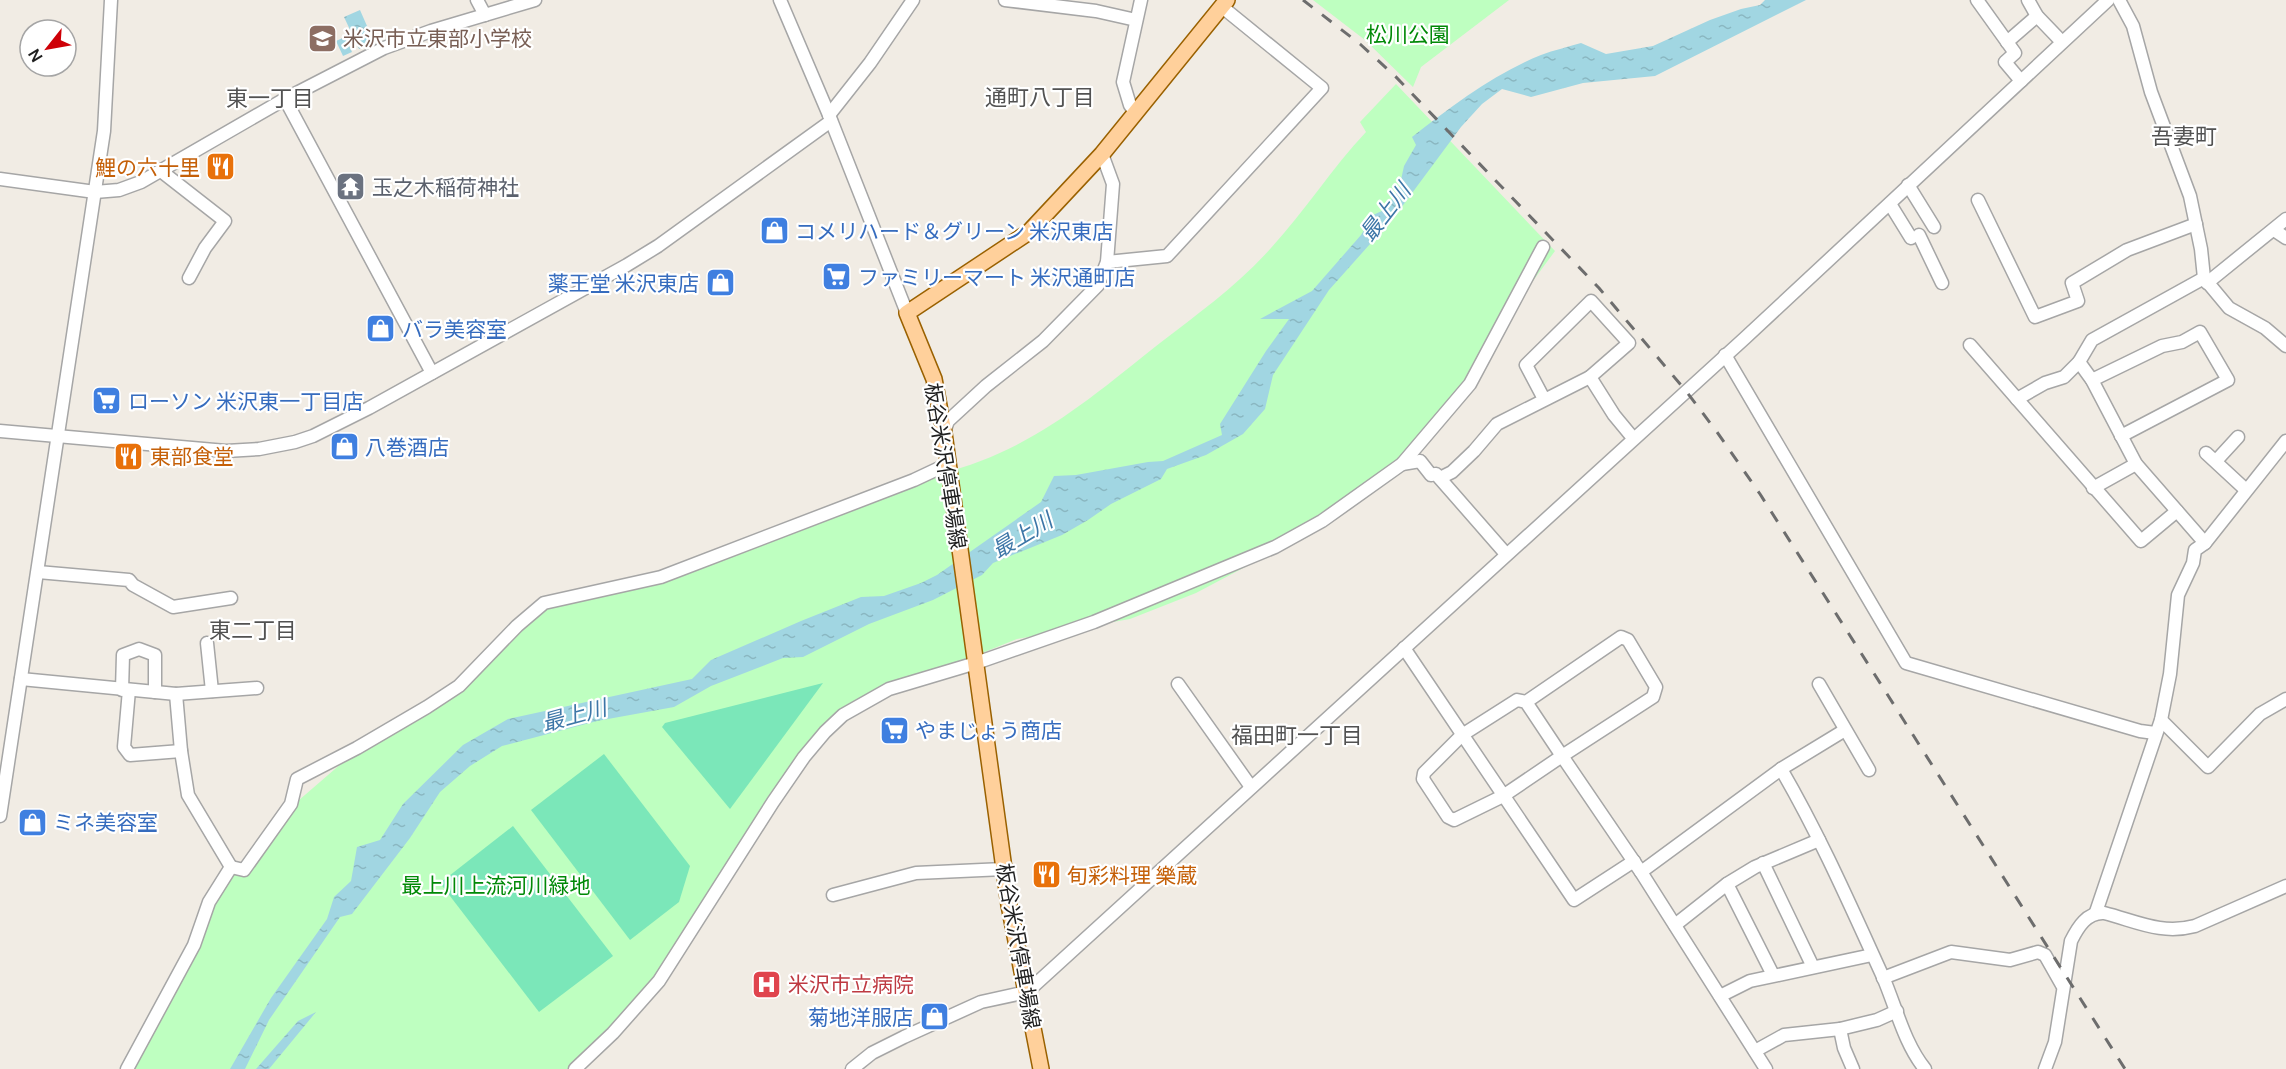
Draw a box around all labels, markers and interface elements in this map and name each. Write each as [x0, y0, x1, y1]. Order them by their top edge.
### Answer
north arrow [18, 18, 78, 78]
park label: 松川公園 [1366, 20, 1450, 48]
school or university icon: 米沢市立東部小学校 [306, 22, 338, 54]
place label: 米沢市立東部小学校 [343, 24, 532, 52]
text: N [23, 45, 48, 66]
district label: 通町八丁目 [985, 82, 1095, 112]
district label: 東一丁目 [226, 83, 314, 113]
district label: 吾妻町 [2151, 121, 2217, 151]
restaurant icon: 鯉の六十里 [205, 151, 237, 183]
place label: 鯉の六十里 [95, 153, 200, 181]
temple icon: 玉之木稲荷神社 [335, 171, 367, 203]
place label: 玉之木稲荷神社 [372, 173, 519, 201]
water label: 最上川 [1353, 175, 1418, 247]
shop icon: コメリハード＆グリーン 米沢東店 [758, 215, 790, 247]
place label: コメリハード＆グリーン 米沢東店 [795, 217, 1113, 245]
supermarket icon: ファミリーマート 米沢通町店 [821, 261, 853, 293]
place label: ファミリーマート 米沢通町店 [858, 263, 1135, 291]
shop icon: 薬王堂 米沢東店 [704, 267, 736, 299]
place label: 薬王堂 米沢東店 [548, 269, 699, 297]
shop icon: バラ美容室 [365, 313, 397, 345]
place label: バラ美容室 [402, 315, 507, 343]
street label: 板谷米沢停車場線 [919, 381, 973, 551]
supermarket icon: ローソン 米沢東一丁目店 [91, 385, 123, 417]
place label: ローソン 米沢東一丁目店 [128, 387, 363, 415]
shop icon: 八巻酒店 [328, 431, 360, 463]
place label: 八巻酒店 [365, 433, 449, 461]
restaurant icon: 東部食堂 [113, 440, 145, 472]
place label: 東部食堂 [150, 442, 234, 470]
water label: 最上川 [986, 504, 1060, 565]
district label: 東二丁目 [209, 615, 297, 645]
water label: 最上川 [538, 691, 612, 738]
supermarket icon: やまじょう商店 [878, 714, 910, 746]
place label: やまじょう商店 [915, 716, 1062, 744]
district label: 福田町一丁目 [1231, 720, 1363, 750]
shop icon: ミネ美容室 [16, 806, 48, 838]
place label: ミネ美容室 [53, 808, 158, 836]
restaurant icon: 旬彩料理 樂蔵 [1030, 859, 1062, 891]
street label: 板谷米沢停車場線 [991, 861, 1047, 1031]
place label: 旬彩料理 樂蔵 [1067, 861, 1197, 889]
park label: 最上川上流河川緑地 [402, 871, 591, 899]
hospital icon: 米沢市立病院 [751, 968, 783, 1000]
place label: 米沢市立病院 [788, 970, 914, 998]
shop icon: 菊地洋服店 [918, 1001, 950, 1033]
place label: 菊地洋服店 [808, 1003, 913, 1031]

